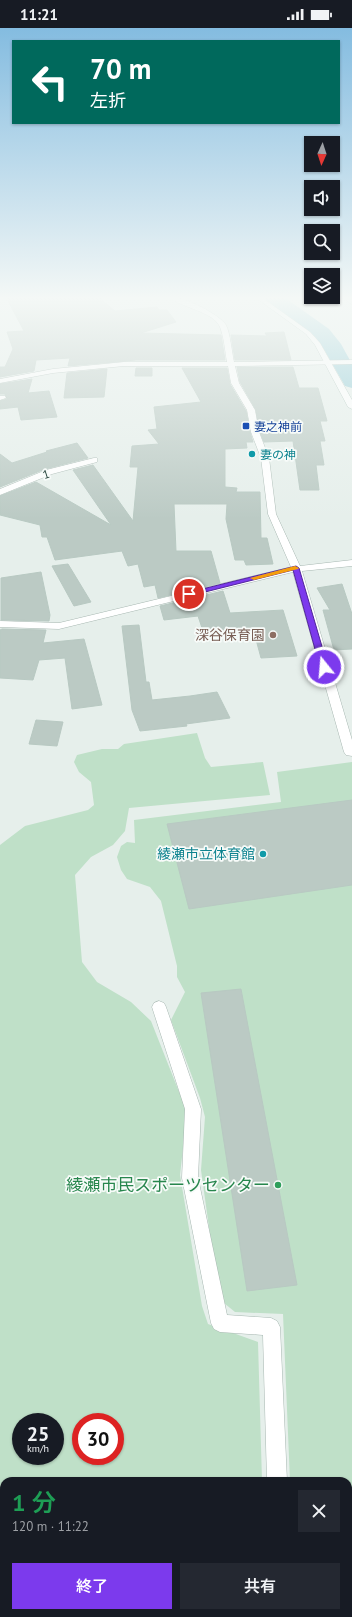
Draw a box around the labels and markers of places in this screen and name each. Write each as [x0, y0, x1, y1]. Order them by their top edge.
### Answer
place label: 妻之神前 [254, 419, 302, 434]
marker: 妻之神前 [241, 421, 251, 431]
place label: 妻の神 [260, 447, 296, 462]
marker: 妻の神 [247, 449, 257, 459]
pin [172, 577, 206, 611]
place label: 深谷保育園 [195, 626, 265, 644]
marker: 深谷保育園 [268, 630, 278, 640]
place label: 綾瀬市立体育館 [157, 845, 255, 863]
marker: 綾瀬市立体育館 [258, 849, 268, 859]
place label: 綾瀬市民スポーツセンター [66, 1174, 270, 1196]
marker: 綾瀬市民スポーツセンター [273, 1180, 283, 1190]

